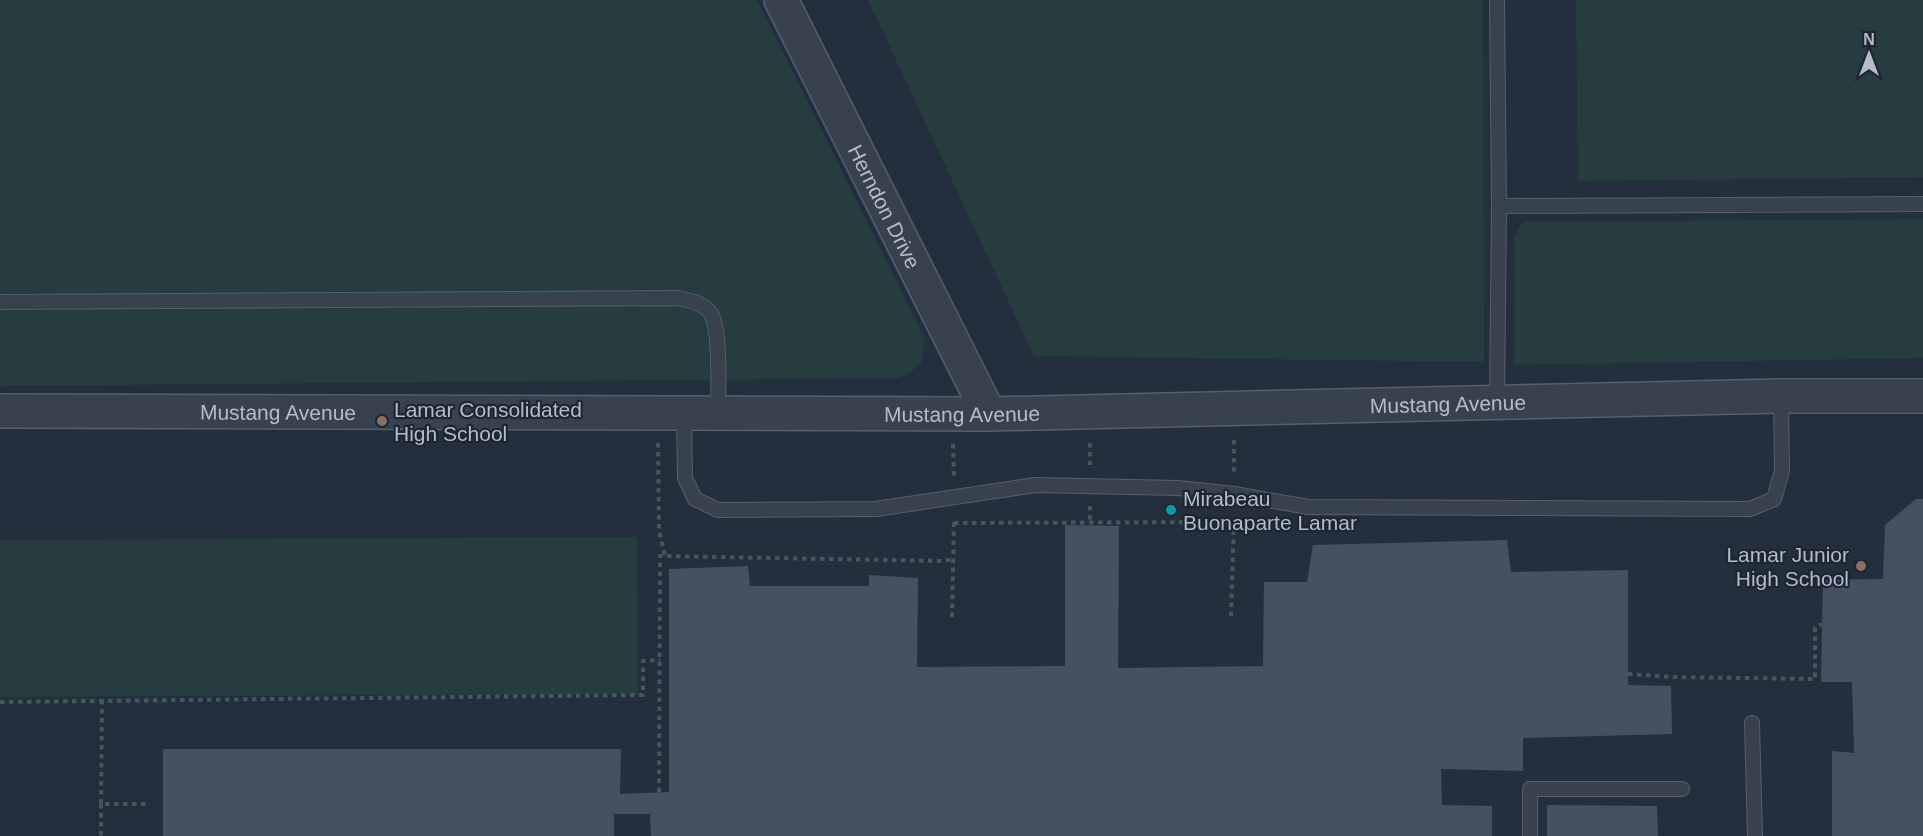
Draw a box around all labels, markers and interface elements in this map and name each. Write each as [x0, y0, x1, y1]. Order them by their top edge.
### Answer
north arrow [1839, 24, 1899, 84]
text: N [1863, 31, 1875, 48]
street label: Herndon Drive [844, 141, 925, 272]
street label: Mustang Avenue [1370, 390, 1526, 417]
place label: Lamar Consolidated High School [394, 398, 582, 445]
street label: Mustang Avenue [200, 400, 356, 424]
street label: Mustang Avenue [884, 401, 1040, 426]
marker: Lamar Consolidated High School [375, 414, 389, 428]
place label: Mirabeau Buonaparte Lamar [1183, 487, 1357, 534]
marker: Mirabeau Buonaparte Lamar [1164, 503, 1178, 517]
place label: Lamar Junior High School [1726, 543, 1849, 590]
marker: Lamar Junior High School [1854, 559, 1868, 573]

